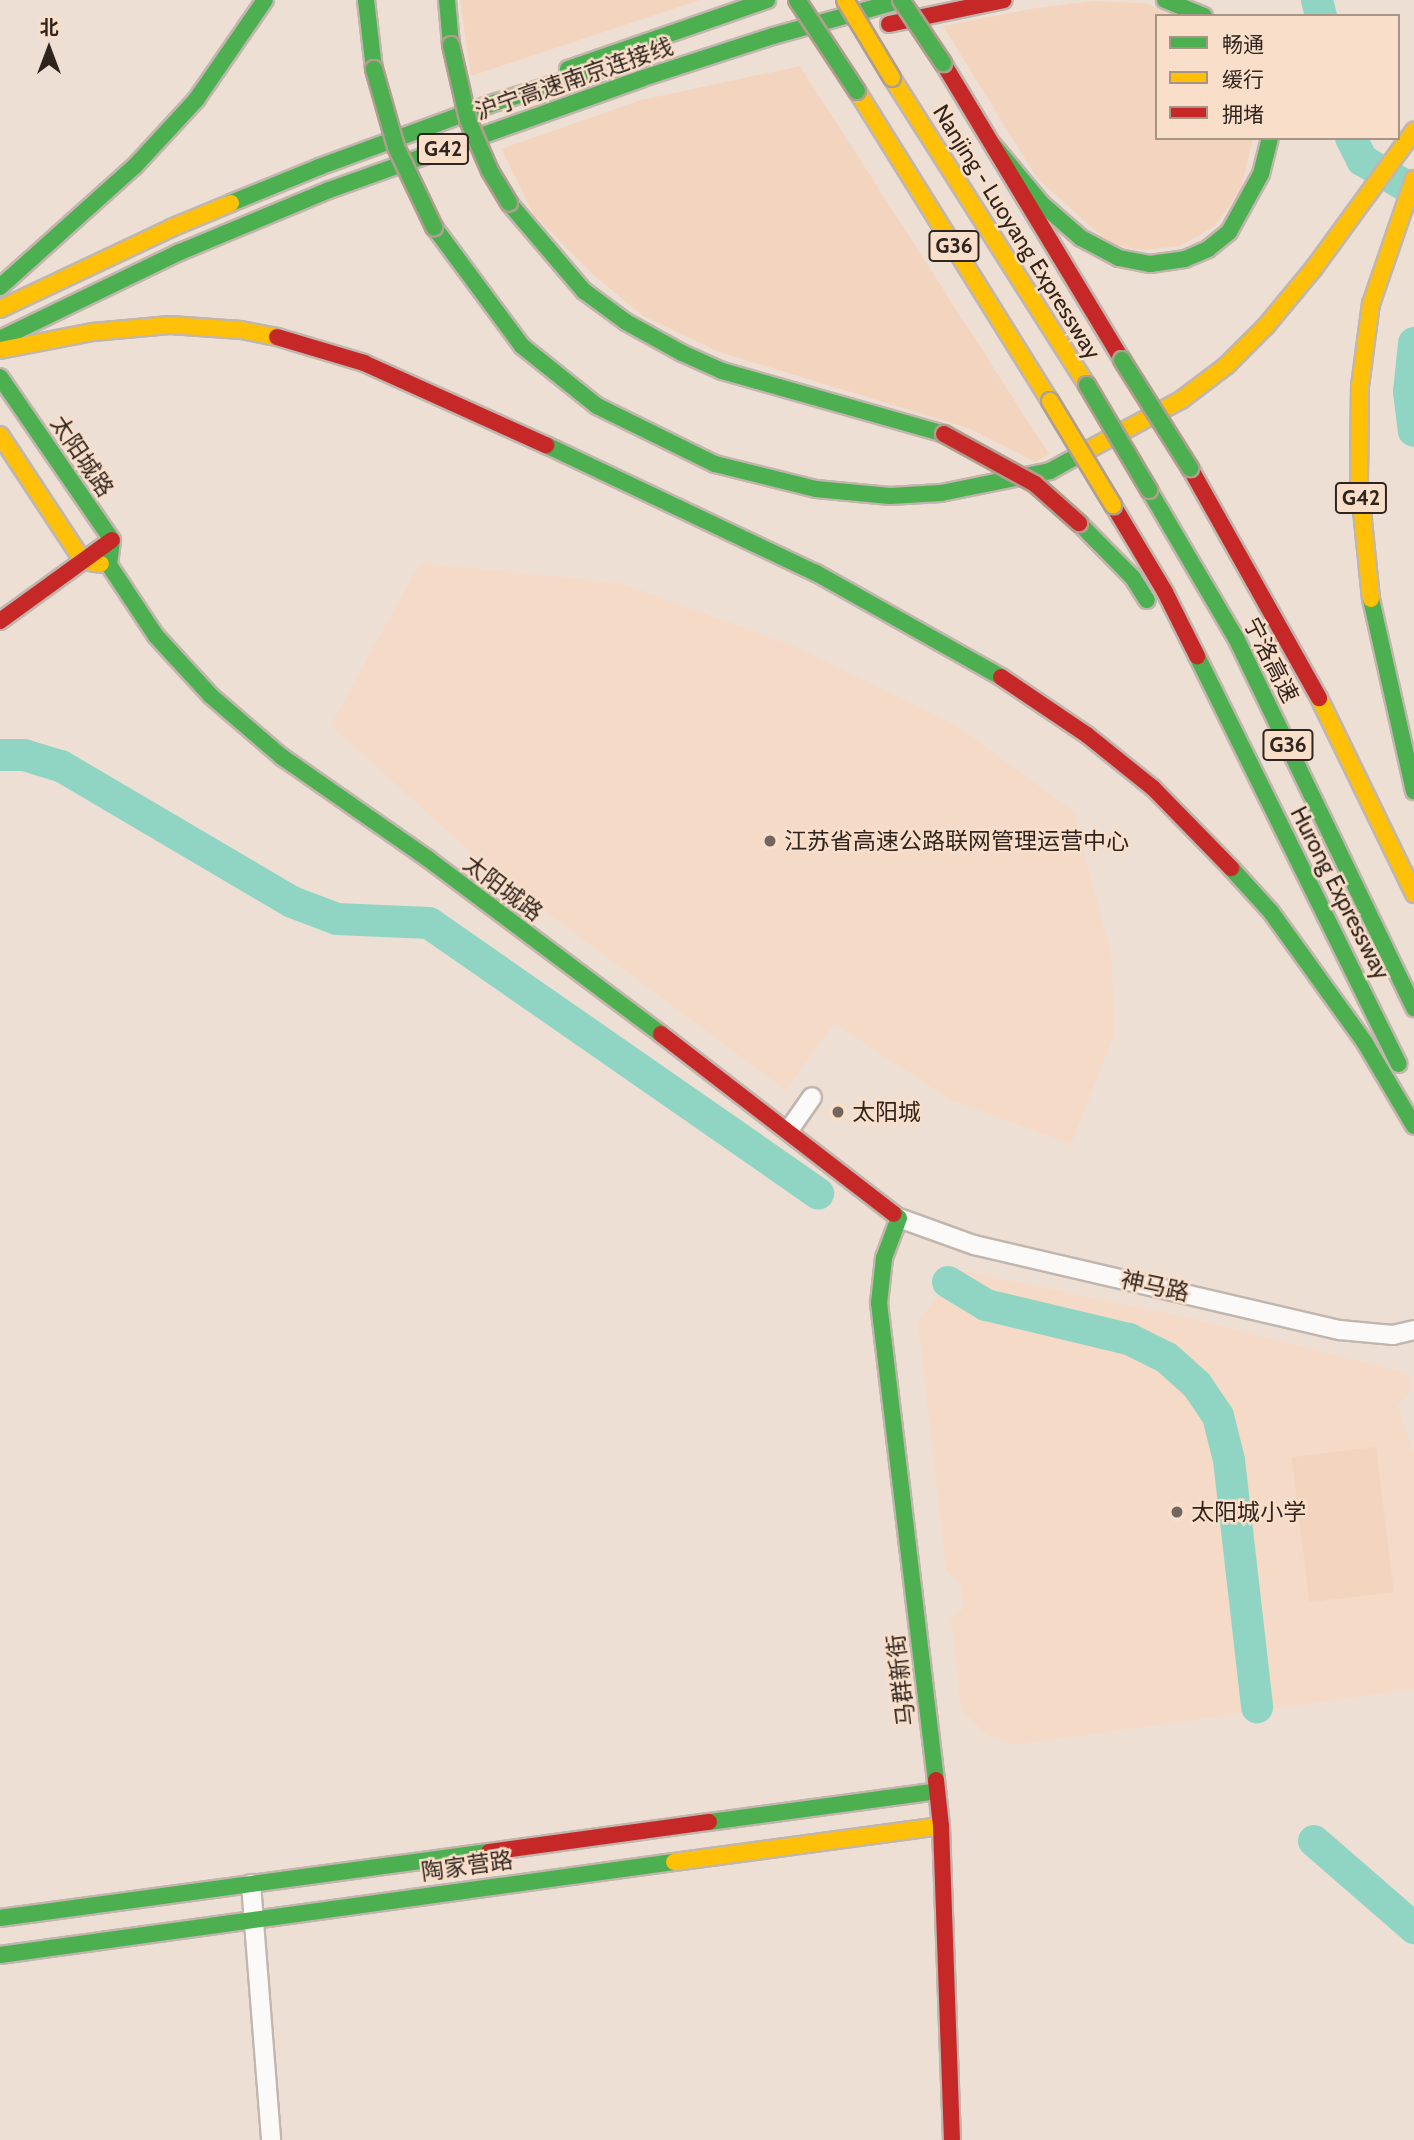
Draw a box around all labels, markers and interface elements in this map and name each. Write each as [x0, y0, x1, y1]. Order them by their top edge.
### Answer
north arrow [14, 14, 84, 84]
legend [1155, 14, 1400, 140]
text: 北 [39, 16, 59, 39]
street label: 沪宁高速南京连接线 [472, 32, 676, 126]
text: 畅通 [1222, 32, 1264, 57]
text: 缓行 [1222, 67, 1264, 92]
street label: Nanjing - Luoyang Expressway [927, 100, 1107, 364]
text: 拥堵 [1222, 102, 1264, 127]
road number: G42 [417, 132, 469, 166]
road number: G36 [928, 229, 980, 264]
street label: 太阳城路 [45, 410, 119, 502]
road number: G42 [1335, 480, 1387, 516]
street label: 宁洛高速 [1238, 613, 1304, 707]
road number: G36 [1262, 728, 1314, 762]
street label: Hurong Expressway [1285, 802, 1395, 984]
place label: 江苏省高速公路联网管理运营中心 [784, 827, 1129, 855]
marker: 江苏省高速公路联网管理运营中心 [762, 833, 778, 849]
street label: 太阳城路 [458, 849, 548, 927]
place label: 太阳城 [852, 1098, 921, 1126]
marker: 太阳城 [830, 1104, 846, 1120]
street label: 神马路 [1118, 1265, 1192, 1307]
place label: 太阳城小学 [1191, 1498, 1306, 1526]
marker: 太阳城小学 [1169, 1504, 1185, 1520]
street label: 马群新街 [882, 1633, 920, 1727]
street label: 陶家营路 [420, 1846, 514, 1886]

